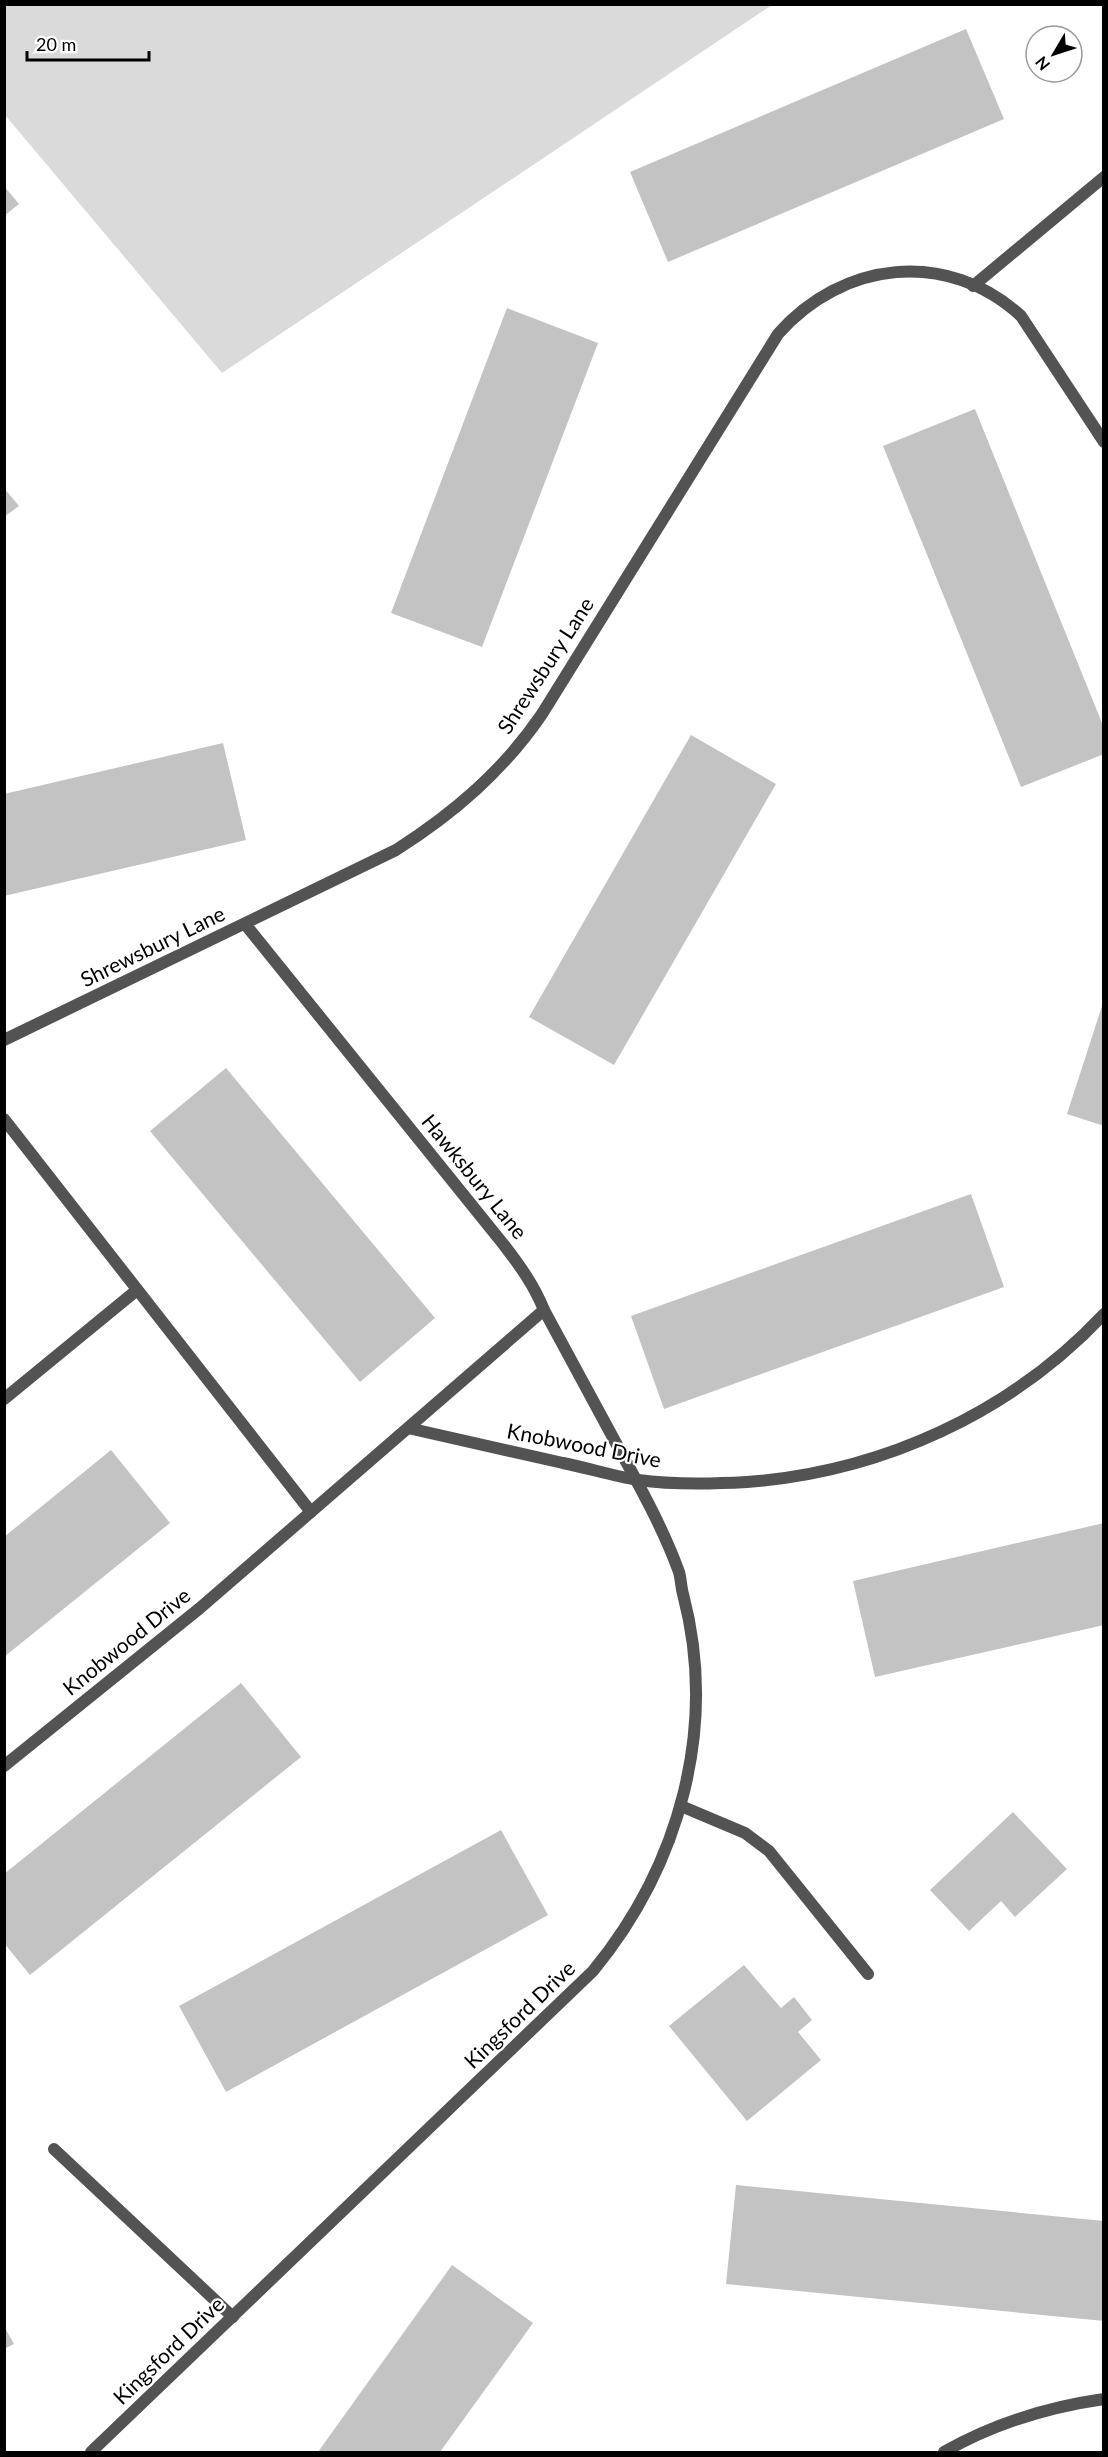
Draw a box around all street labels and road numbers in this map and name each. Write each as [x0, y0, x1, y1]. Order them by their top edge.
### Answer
street label: Shrewsbury Lane [491, 592, 598, 738]
street label: Shrewsbury Lane [76, 900, 229, 991]
street label: Hawksbury Lane [417, 1109, 533, 1243]
street label: Knobwood Drive [505, 1417, 664, 1472]
street label: Knobwood Drive [57, 1582, 195, 1700]
street label: Kingsford Drive [458, 1955, 579, 2073]
street label: Kingsford Drive [107, 2291, 228, 2409]

